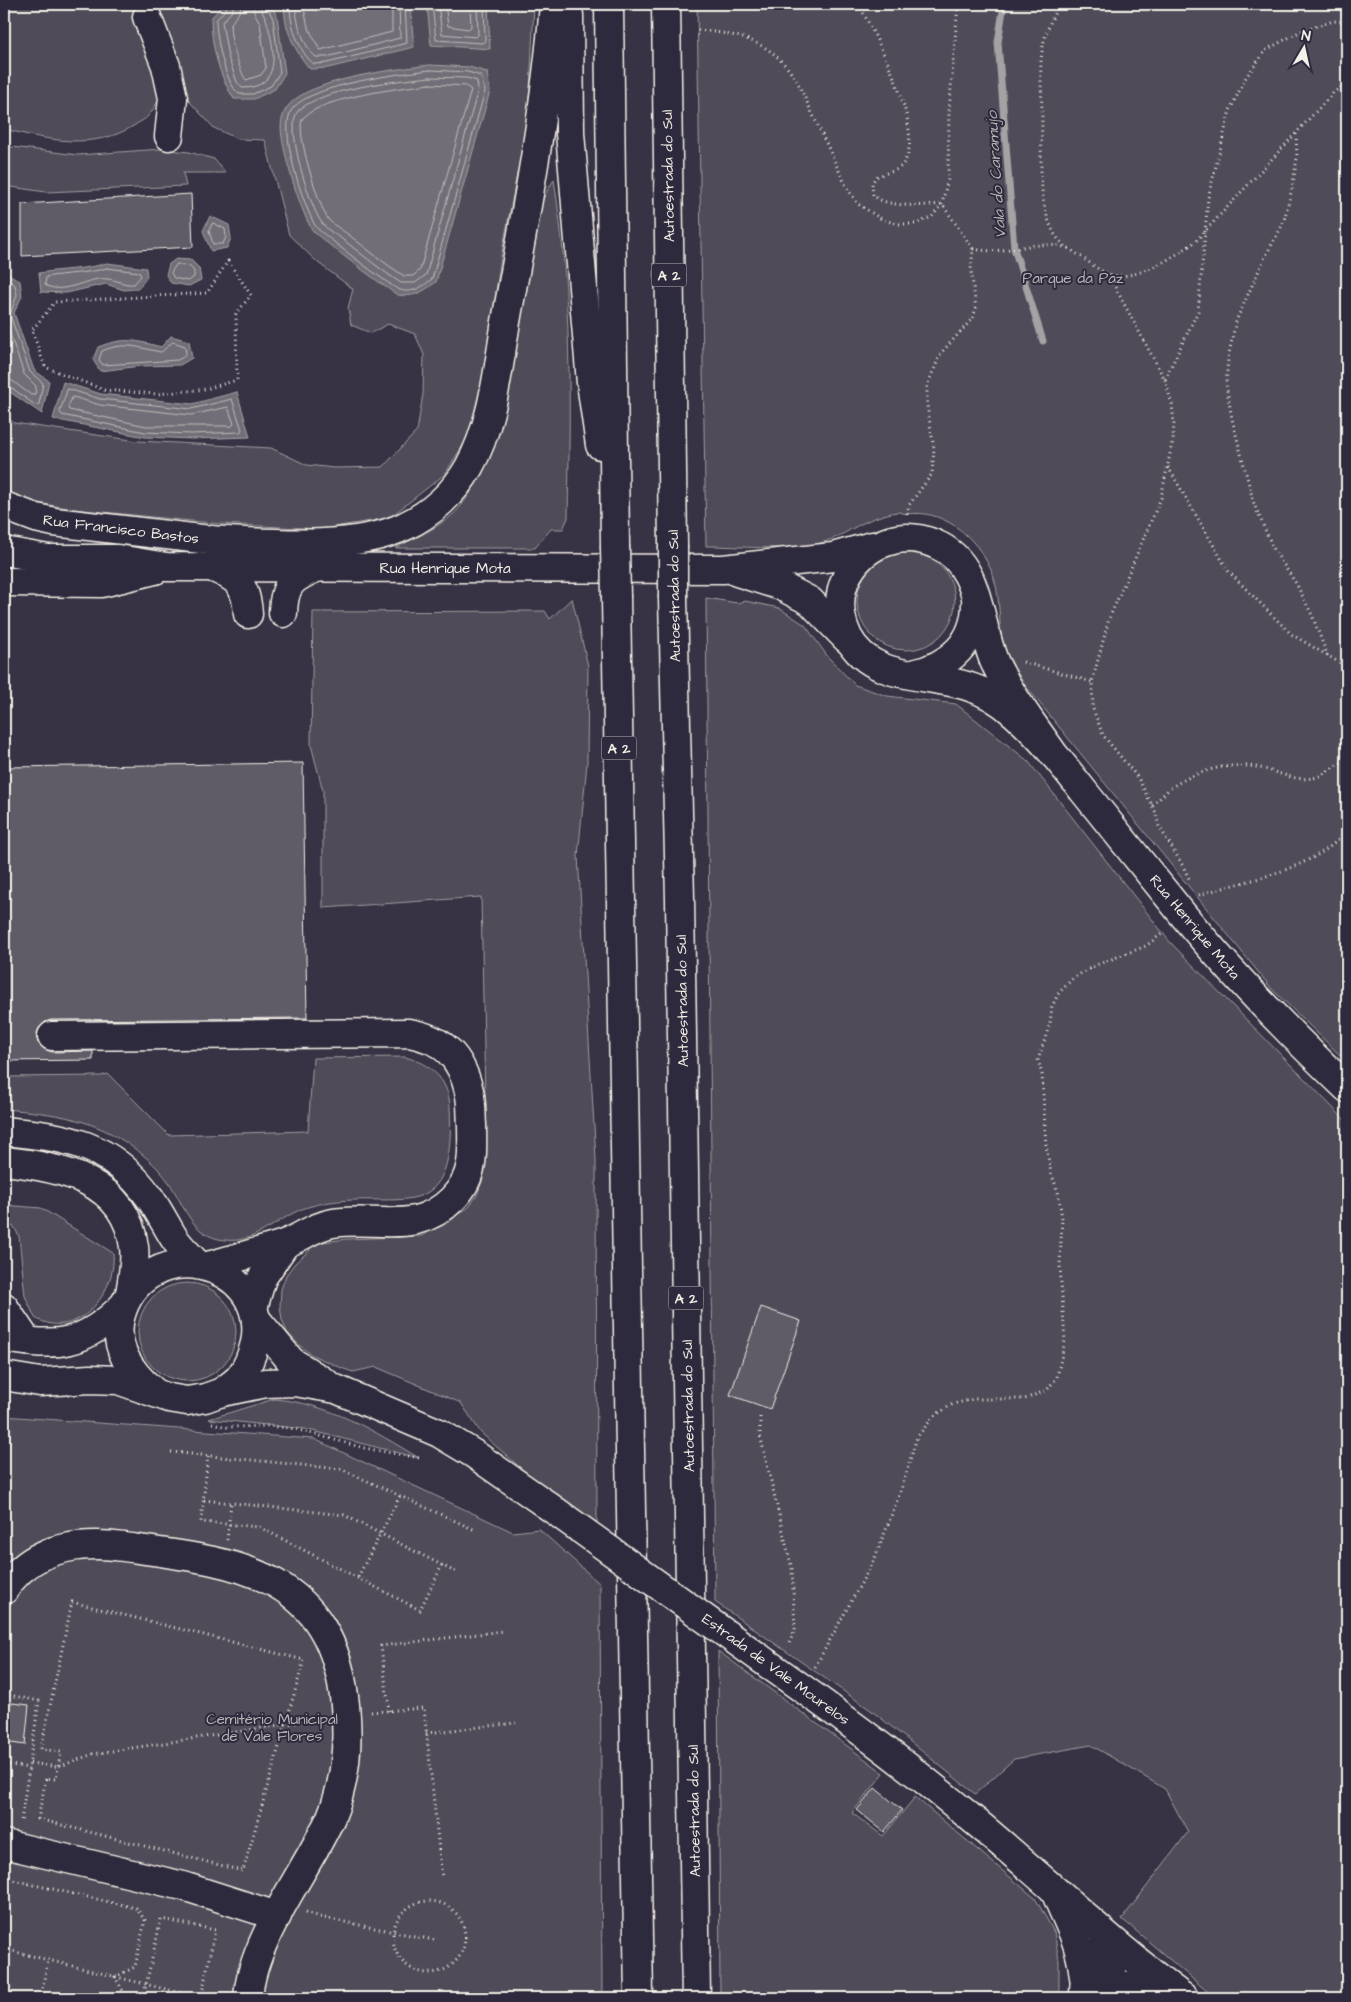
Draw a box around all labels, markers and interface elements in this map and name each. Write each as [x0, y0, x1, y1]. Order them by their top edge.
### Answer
north arrow [1278, 22, 1328, 72]
text: N [1300, 26, 1312, 47]
water label: Vala do Caramujo [981, 109, 1011, 239]
street label: Autoestrada do Sul [657, 110, 680, 242]
road number: A 2 [652, 264, 686, 286]
park label: Parque da Paz [1023, 268, 1124, 289]
street label: Rua Francisco Bastos [42, 510, 201, 550]
street label: Autoestrada do Sul [663, 530, 686, 662]
street label: Rua Henrique Mota [379, 558, 511, 579]
road number: A 2 [602, 736, 636, 760]
street label: Rua Henrique Mota [1144, 870, 1245, 985]
street label: Autoestrada do Sul [671, 935, 694, 1067]
road number: A 2 [668, 1286, 704, 1310]
street label: Autoestrada do Sul [677, 1340, 700, 1472]
street label: Estrada de Vale Mourelos [697, 1609, 854, 1731]
park label: Cemitério Municipal de Vale Flores [206, 1709, 338, 1747]
street label: Autoestrada do Sul [683, 1745, 706, 1877]

